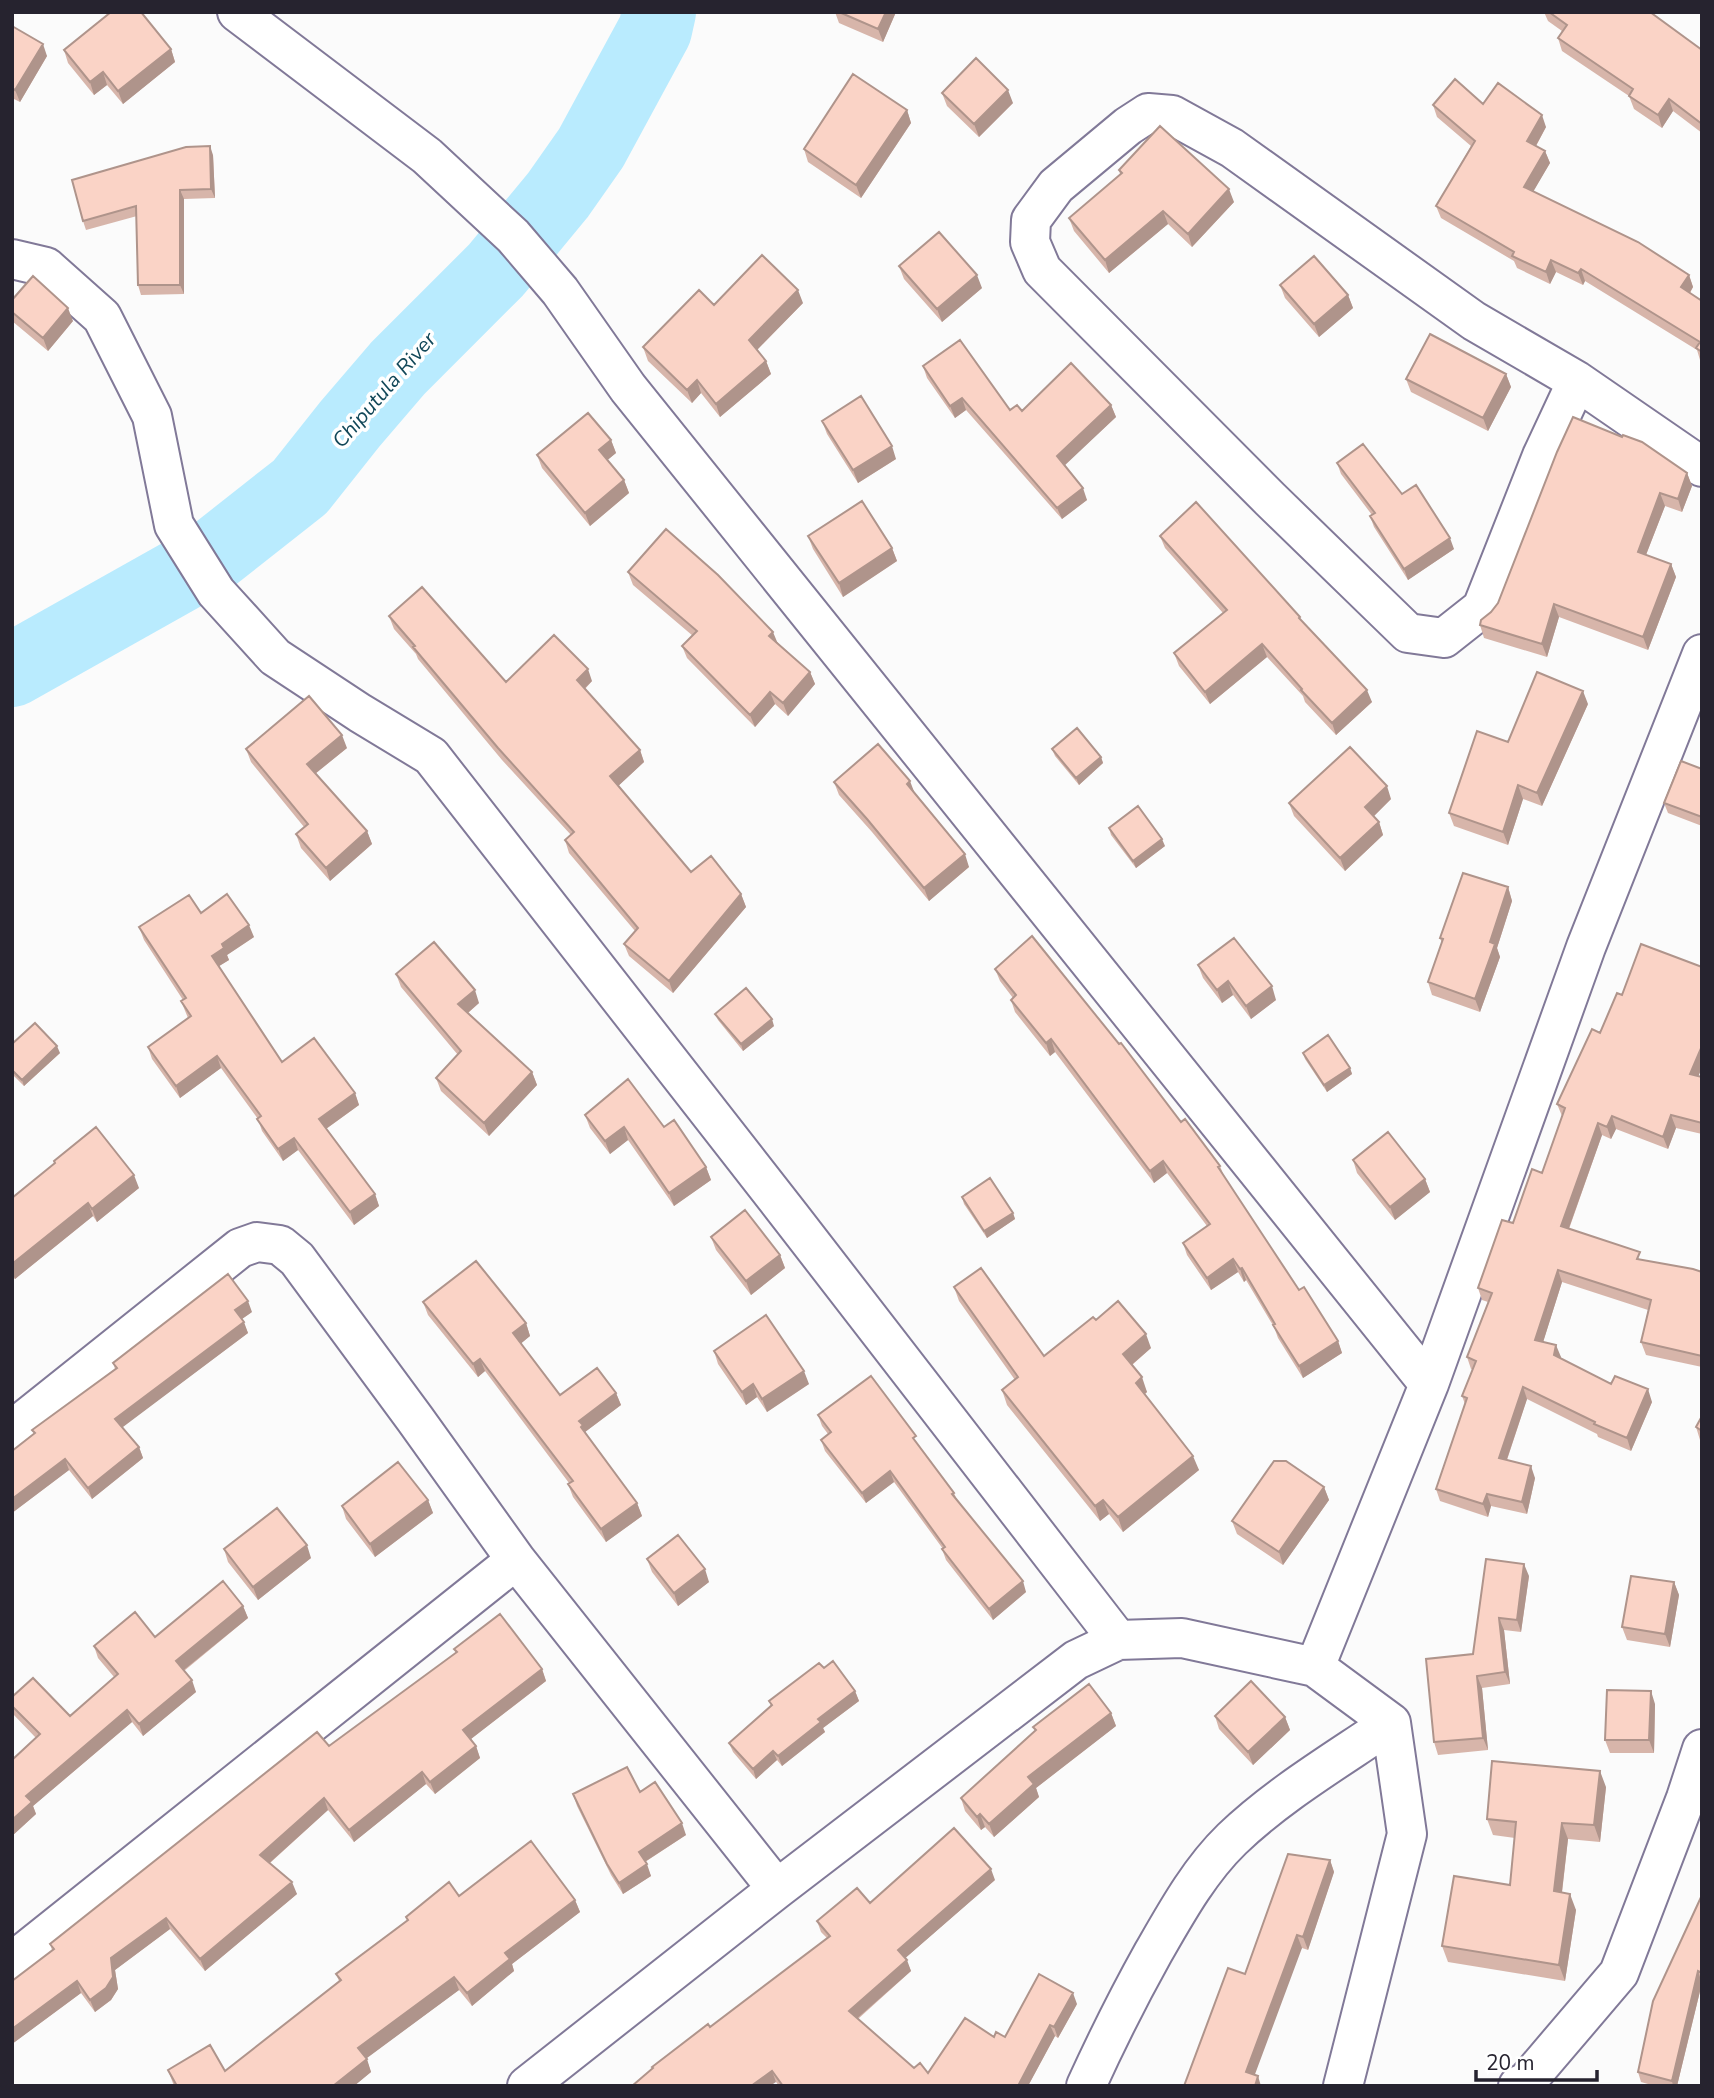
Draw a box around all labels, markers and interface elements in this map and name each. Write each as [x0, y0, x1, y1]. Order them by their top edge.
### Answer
water label: Chiputula River [326, 326, 442, 454]
scale bar [1476, 2038, 1597, 2082]
text: 20 m [1486, 2049, 1535, 2077]

